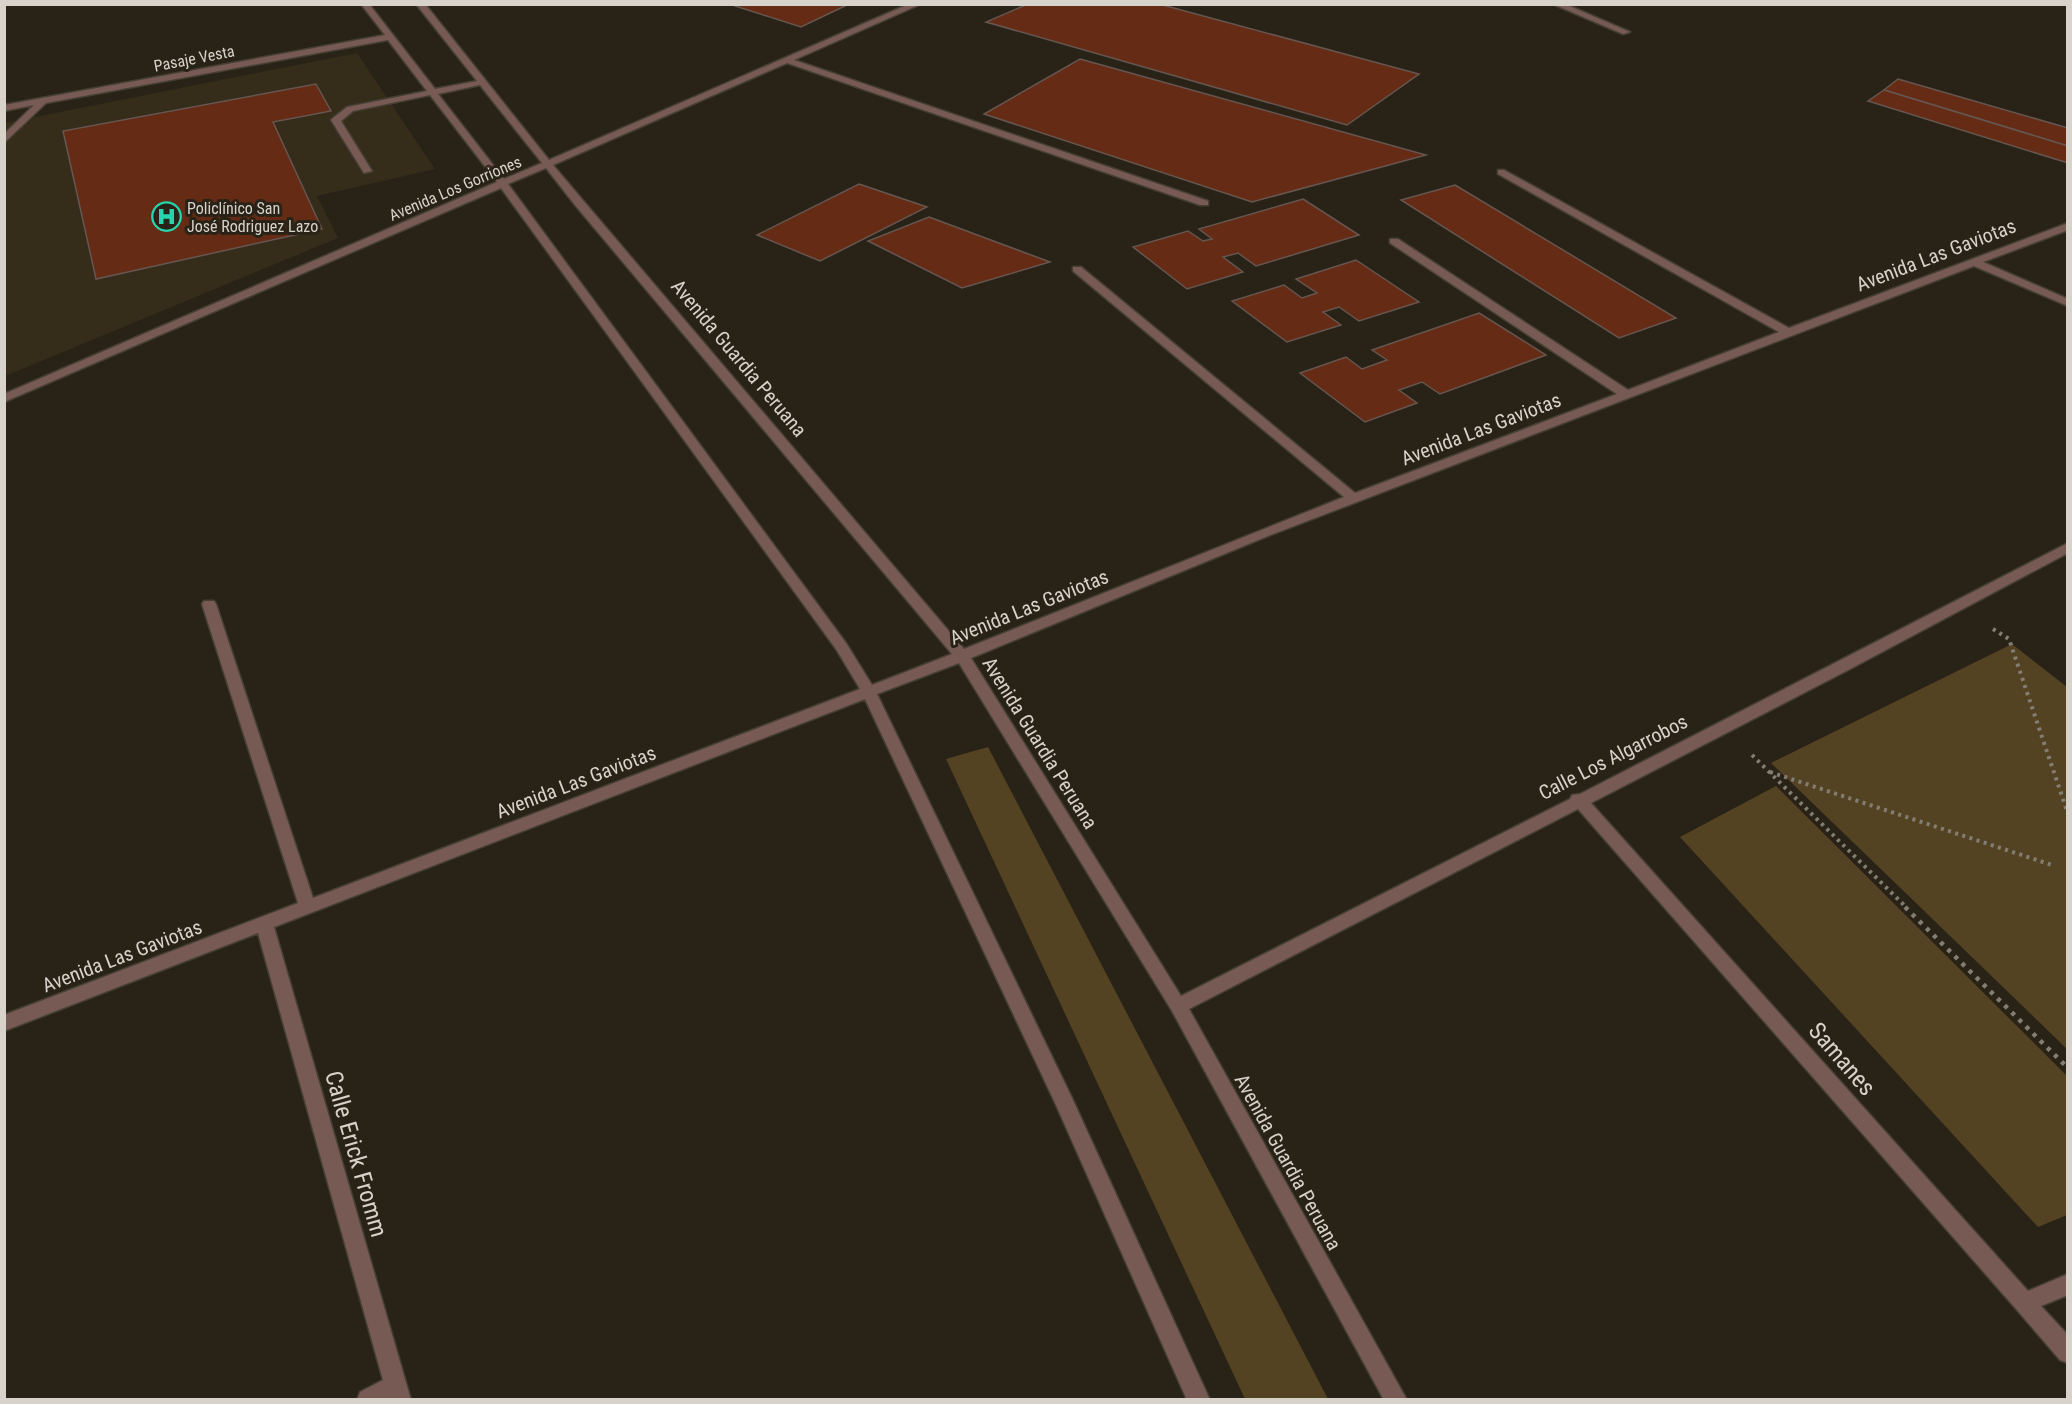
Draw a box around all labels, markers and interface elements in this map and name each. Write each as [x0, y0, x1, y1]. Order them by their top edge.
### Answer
street label: Pasaje Vesta [152, 41, 236, 76]
street label: Avenida Los Gorriones [386, 152, 524, 225]
place label: Policlínico San José Rodriguez Lazo [187, 199, 318, 236]
hospital icon: Policlínico San José Rodriguez Lazo [150, 201, 182, 233]
street label: Avenida Las Gaviotas [1853, 214, 2019, 296]
street label: Avenida Guardia Peruana [666, 275, 812, 441]
street label: Avenida Las Gaviotas [1398, 388, 1564, 470]
street label: Avenida Las Gaviotas [946, 564, 1112, 650]
street label: Avenida Guardia Peruana [977, 653, 1103, 833]
street label: Calle Los Algarrobos [1535, 709, 1691, 805]
street label: Avenida Las Gaviotas [493, 741, 659, 823]
street label: Avenida Las Gaviotas [39, 915, 205, 997]
street label: Samanes [1803, 1017, 1881, 1101]
street label: Calle Erick Fromm [319, 1068, 393, 1240]
street label: Avenida Guardia Peruana [1230, 1070, 1346, 1254]

